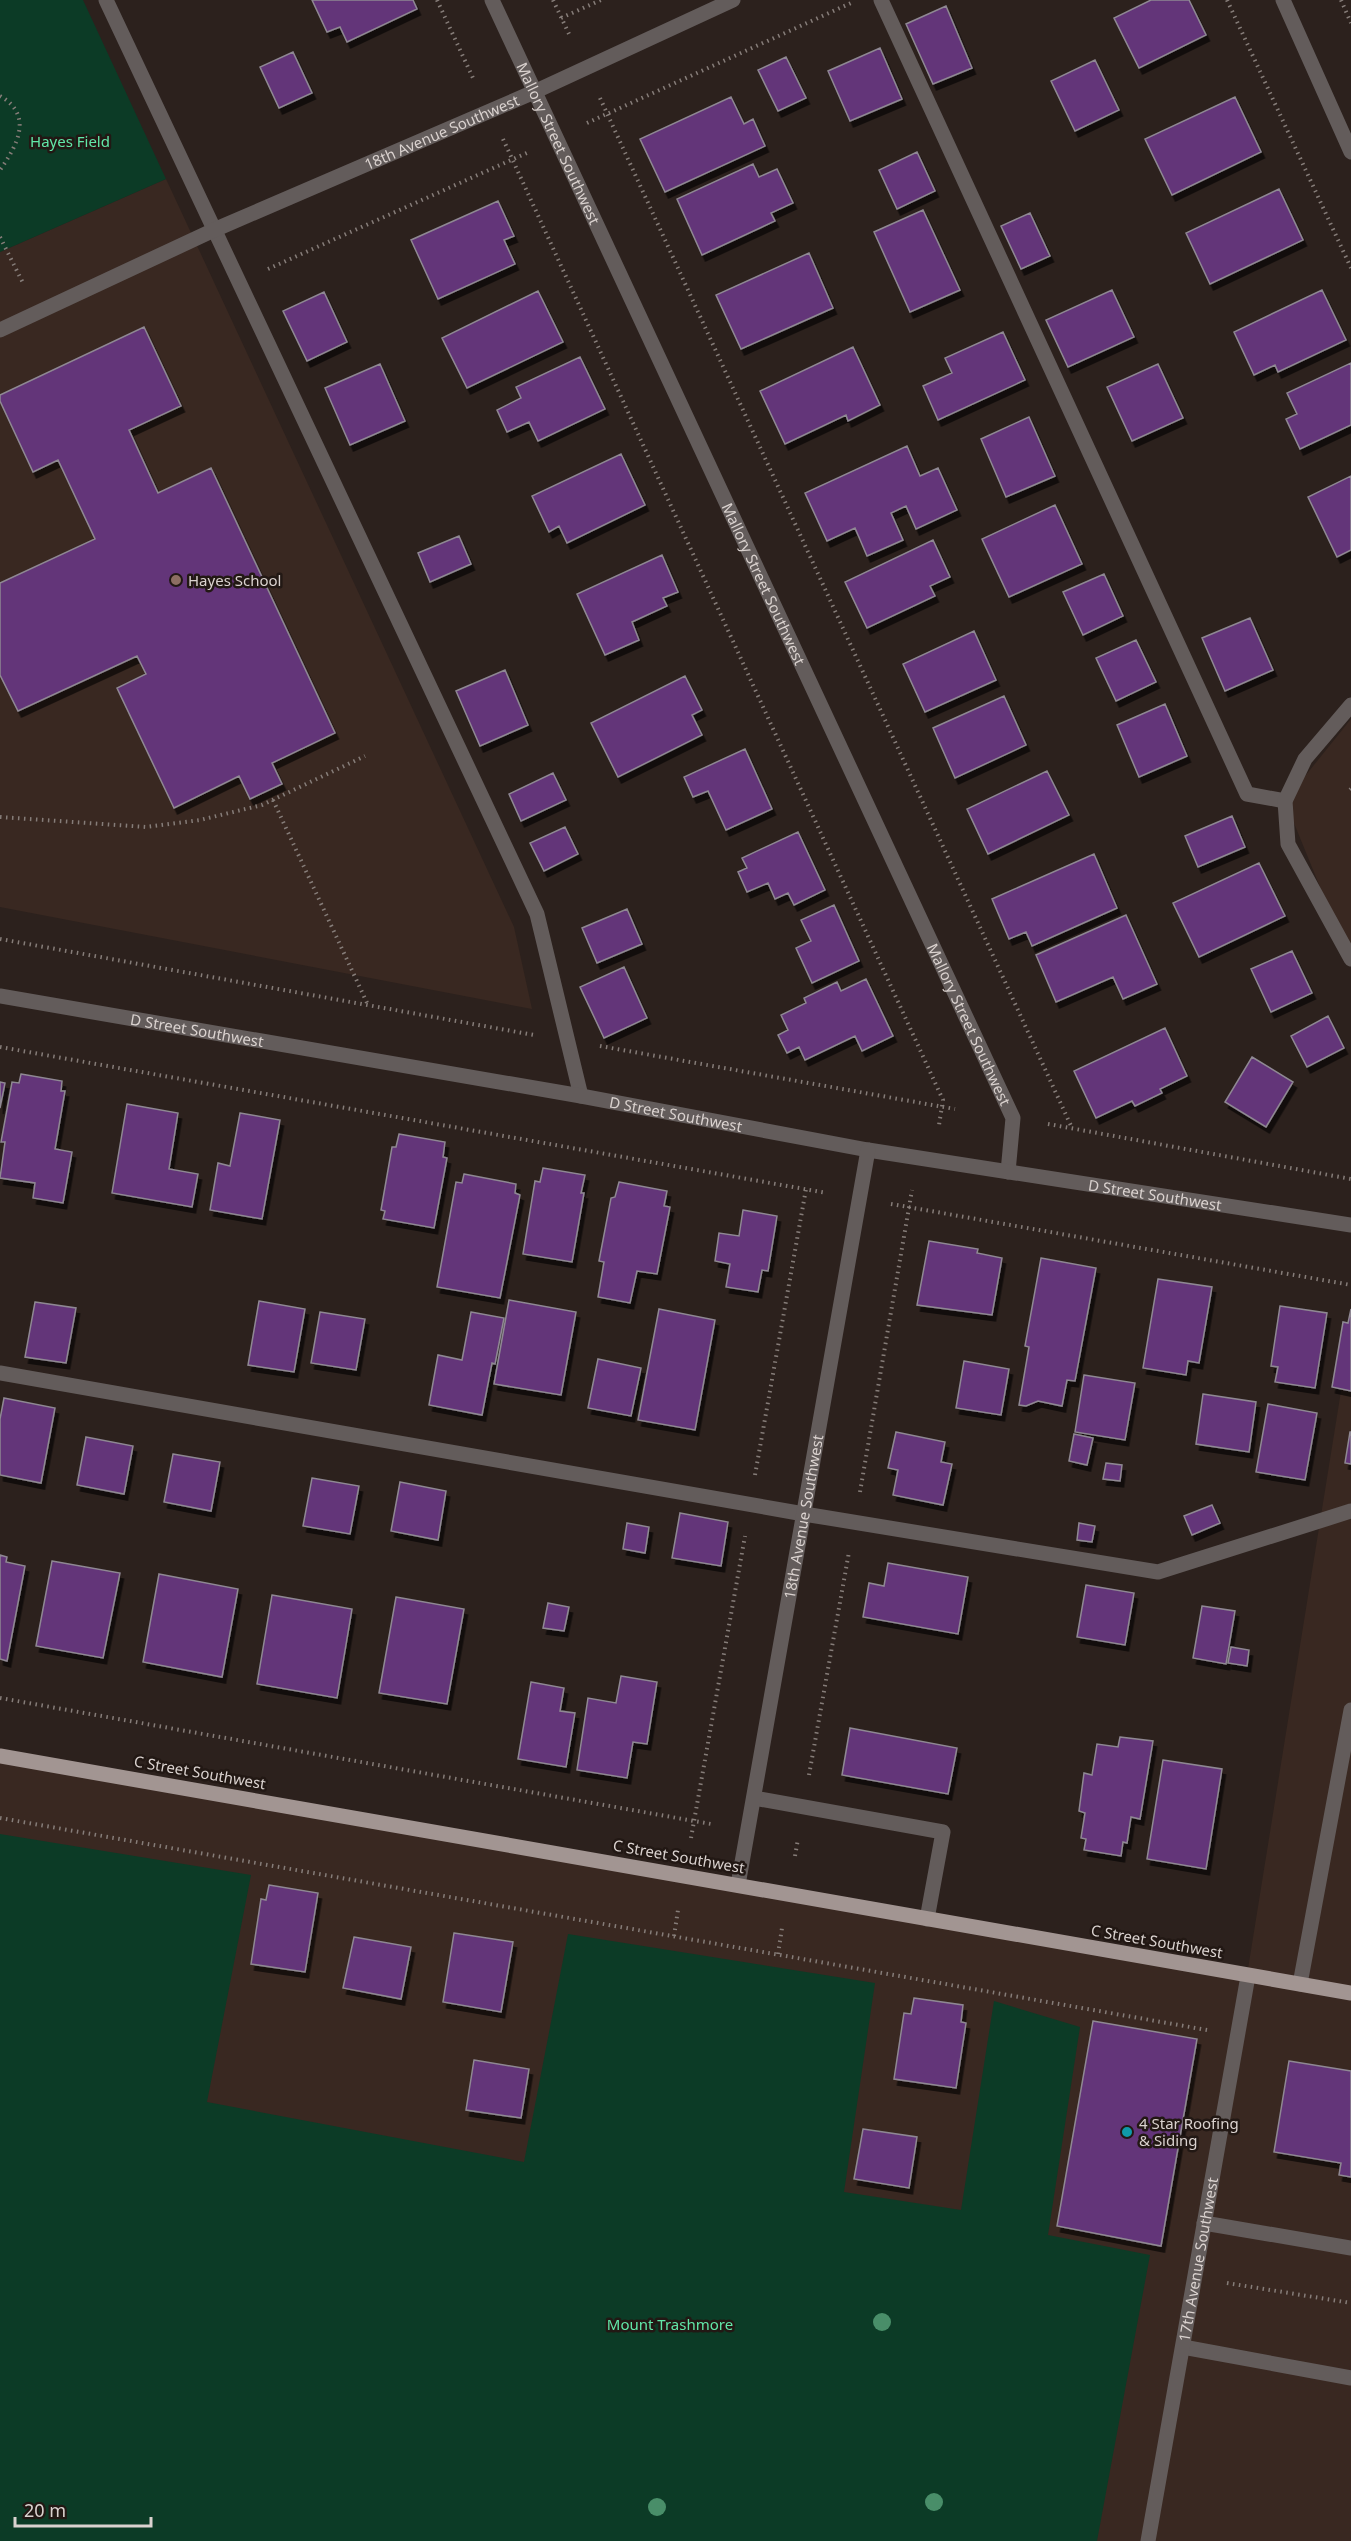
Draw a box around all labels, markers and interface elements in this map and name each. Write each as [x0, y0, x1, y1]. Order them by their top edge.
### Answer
street label: Mallory Street Southwest [512, 59, 605, 228]
street label: 18th Avenue Southwest [361, 89, 523, 174]
park label: Hayes Field [30, 131, 110, 151]
street label: Mallory Street Southwest [718, 499, 811, 669]
place label: Hayes School [188, 570, 281, 590]
marker: Hayes School [169, 573, 183, 587]
street label: Mallory Street Southwest [923, 940, 1016, 1109]
street label: D Street Southwest [129, 1009, 266, 1051]
street label: D Street Southwest [608, 1092, 744, 1136]
street label: D Street Southwest [1087, 1174, 1224, 1215]
street label: 18th Avenue Southwest [779, 1432, 828, 1600]
street label: C Street Southwest [133, 1751, 268, 1794]
street label: C Street Southwest [612, 1835, 747, 1878]
street label: C Street Southwest [1090, 1920, 1225, 1963]
place label: 4 Star Roofing & Siding [1139, 2113, 1239, 2150]
marker: 4 Star Roofing & Siding [1120, 2125, 1134, 2139]
street label: 17th Avenue Southwest [1173, 2175, 1222, 2343]
park label: Mount Trashmore [607, 2314, 733, 2334]
scale bar [15, 2490, 152, 2528]
text: 20 m [24, 2498, 66, 2522]

